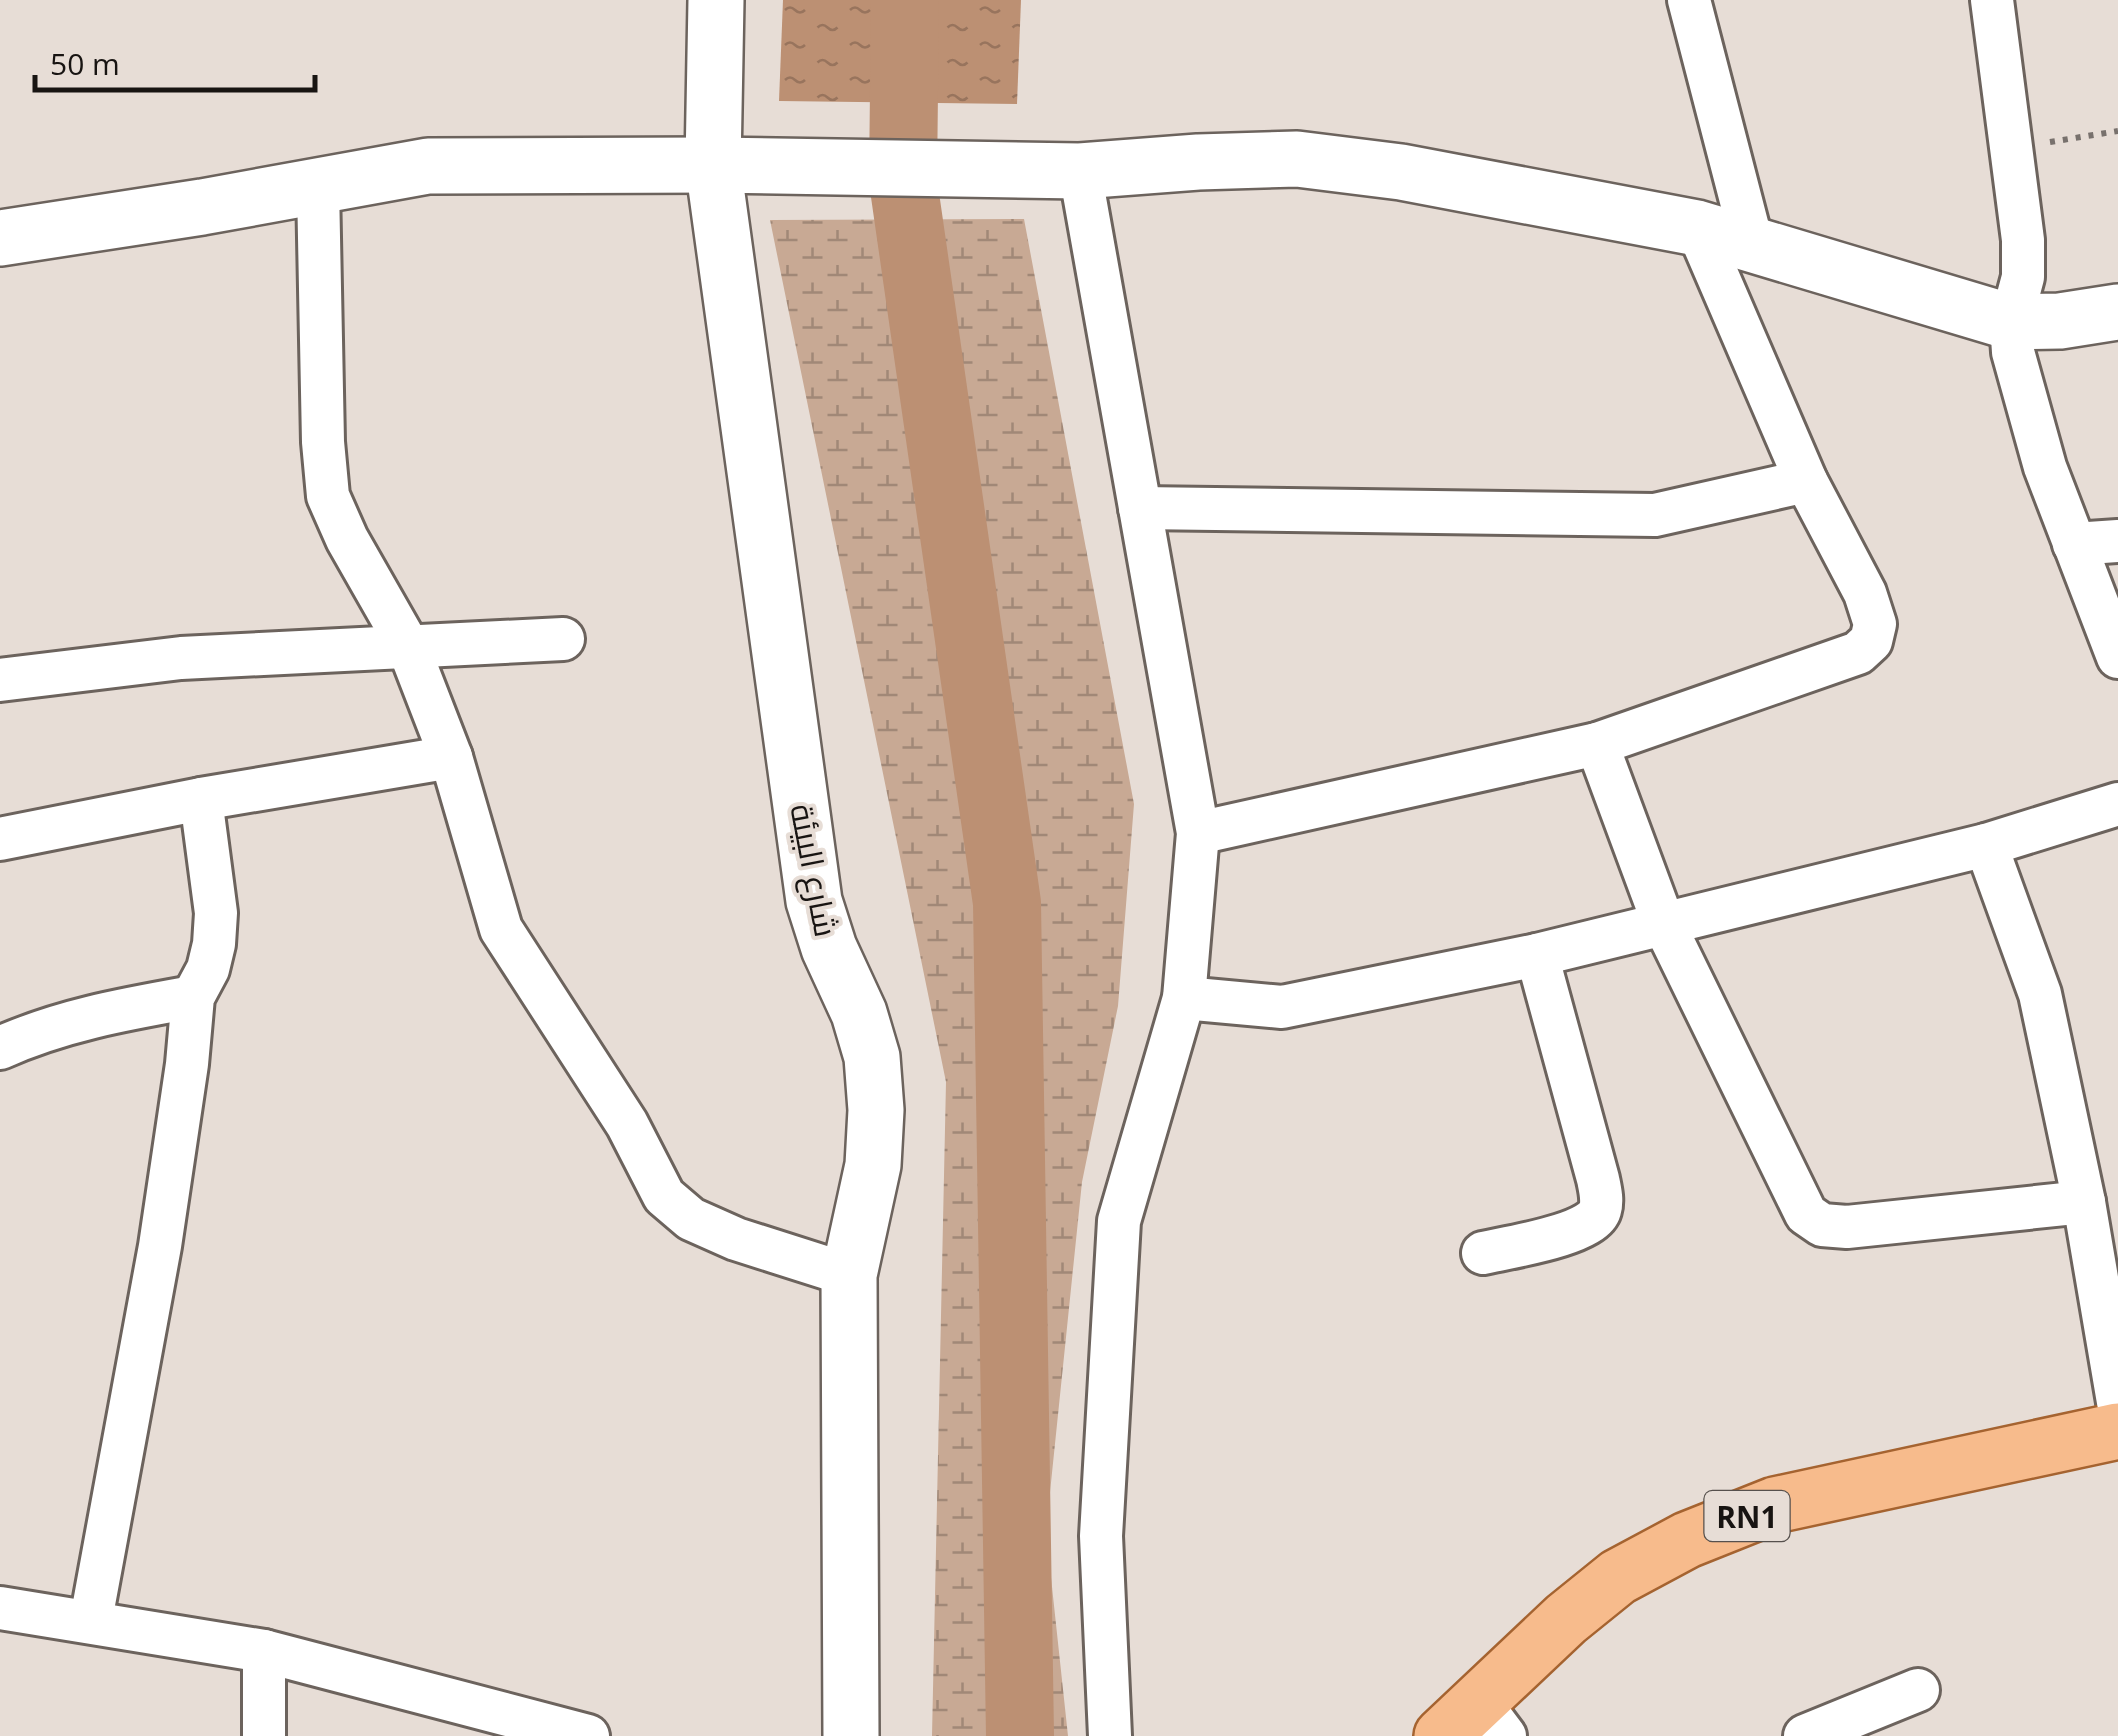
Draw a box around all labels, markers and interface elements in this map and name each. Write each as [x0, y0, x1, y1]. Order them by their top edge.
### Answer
scale bar [35, 30, 315, 92]
text: 50 m [50, 43, 120, 84]
street label: شارع البيئة [779, 800, 849, 940]
road number: RN1 [1704, 1491, 1790, 1541]

